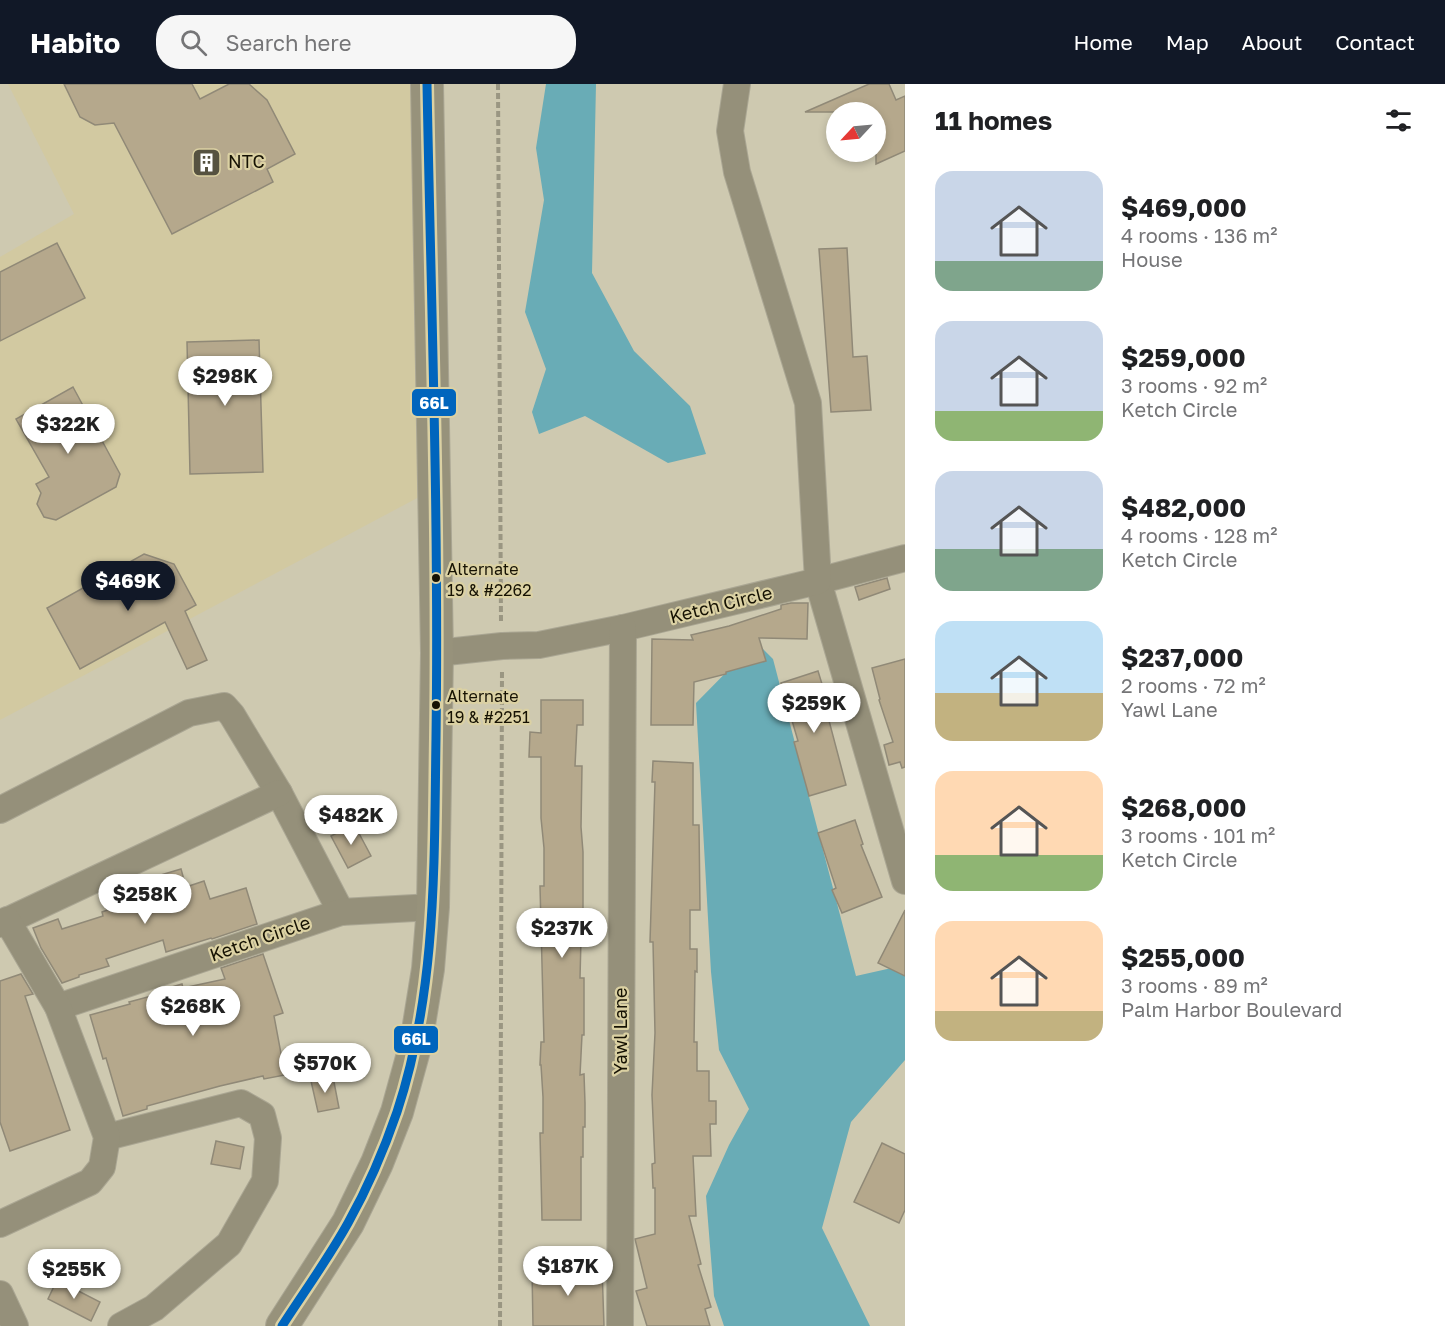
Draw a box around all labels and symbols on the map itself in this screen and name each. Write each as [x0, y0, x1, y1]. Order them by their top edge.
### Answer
north arrow [826, 102, 886, 162]
building icon: NTC [191, 146, 223, 178]
place label: NTC [228, 150, 265, 172]
pin: $298K [183, 356, 267, 407]
line badge: 66L [411, 388, 457, 417]
text: 66L [419, 393, 449, 413]
pin: $322K [26, 404, 110, 455]
place label: Alternate 19 & #2262 [447, 559, 532, 600]
pin: $469K [86, 561, 170, 612]
marker: Alternate 19 & #2262 [430, 572, 442, 584]
street label: Ketch Circle [667, 581, 774, 627]
pin: $259K [772, 683, 856, 734]
place label: Alternate 19 & #2251 [447, 686, 530, 727]
marker: Alternate 19 & #2251 [430, 699, 442, 711]
pin: $482K [309, 795, 393, 846]
pin: $258K [103, 874, 187, 925]
pin: $237K [520, 908, 604, 959]
street label: Ketch Circle [207, 911, 313, 966]
pin: $268K [151, 986, 235, 1037]
street label: Yawl Lane [609, 987, 631, 1075]
line badge: 66L [393, 1025, 439, 1054]
text: 66L [401, 1029, 431, 1049]
pin: $570K [283, 1043, 367, 1094]
pin: $187K [526, 1246, 610, 1297]
pin: $255K [32, 1249, 116, 1300]

